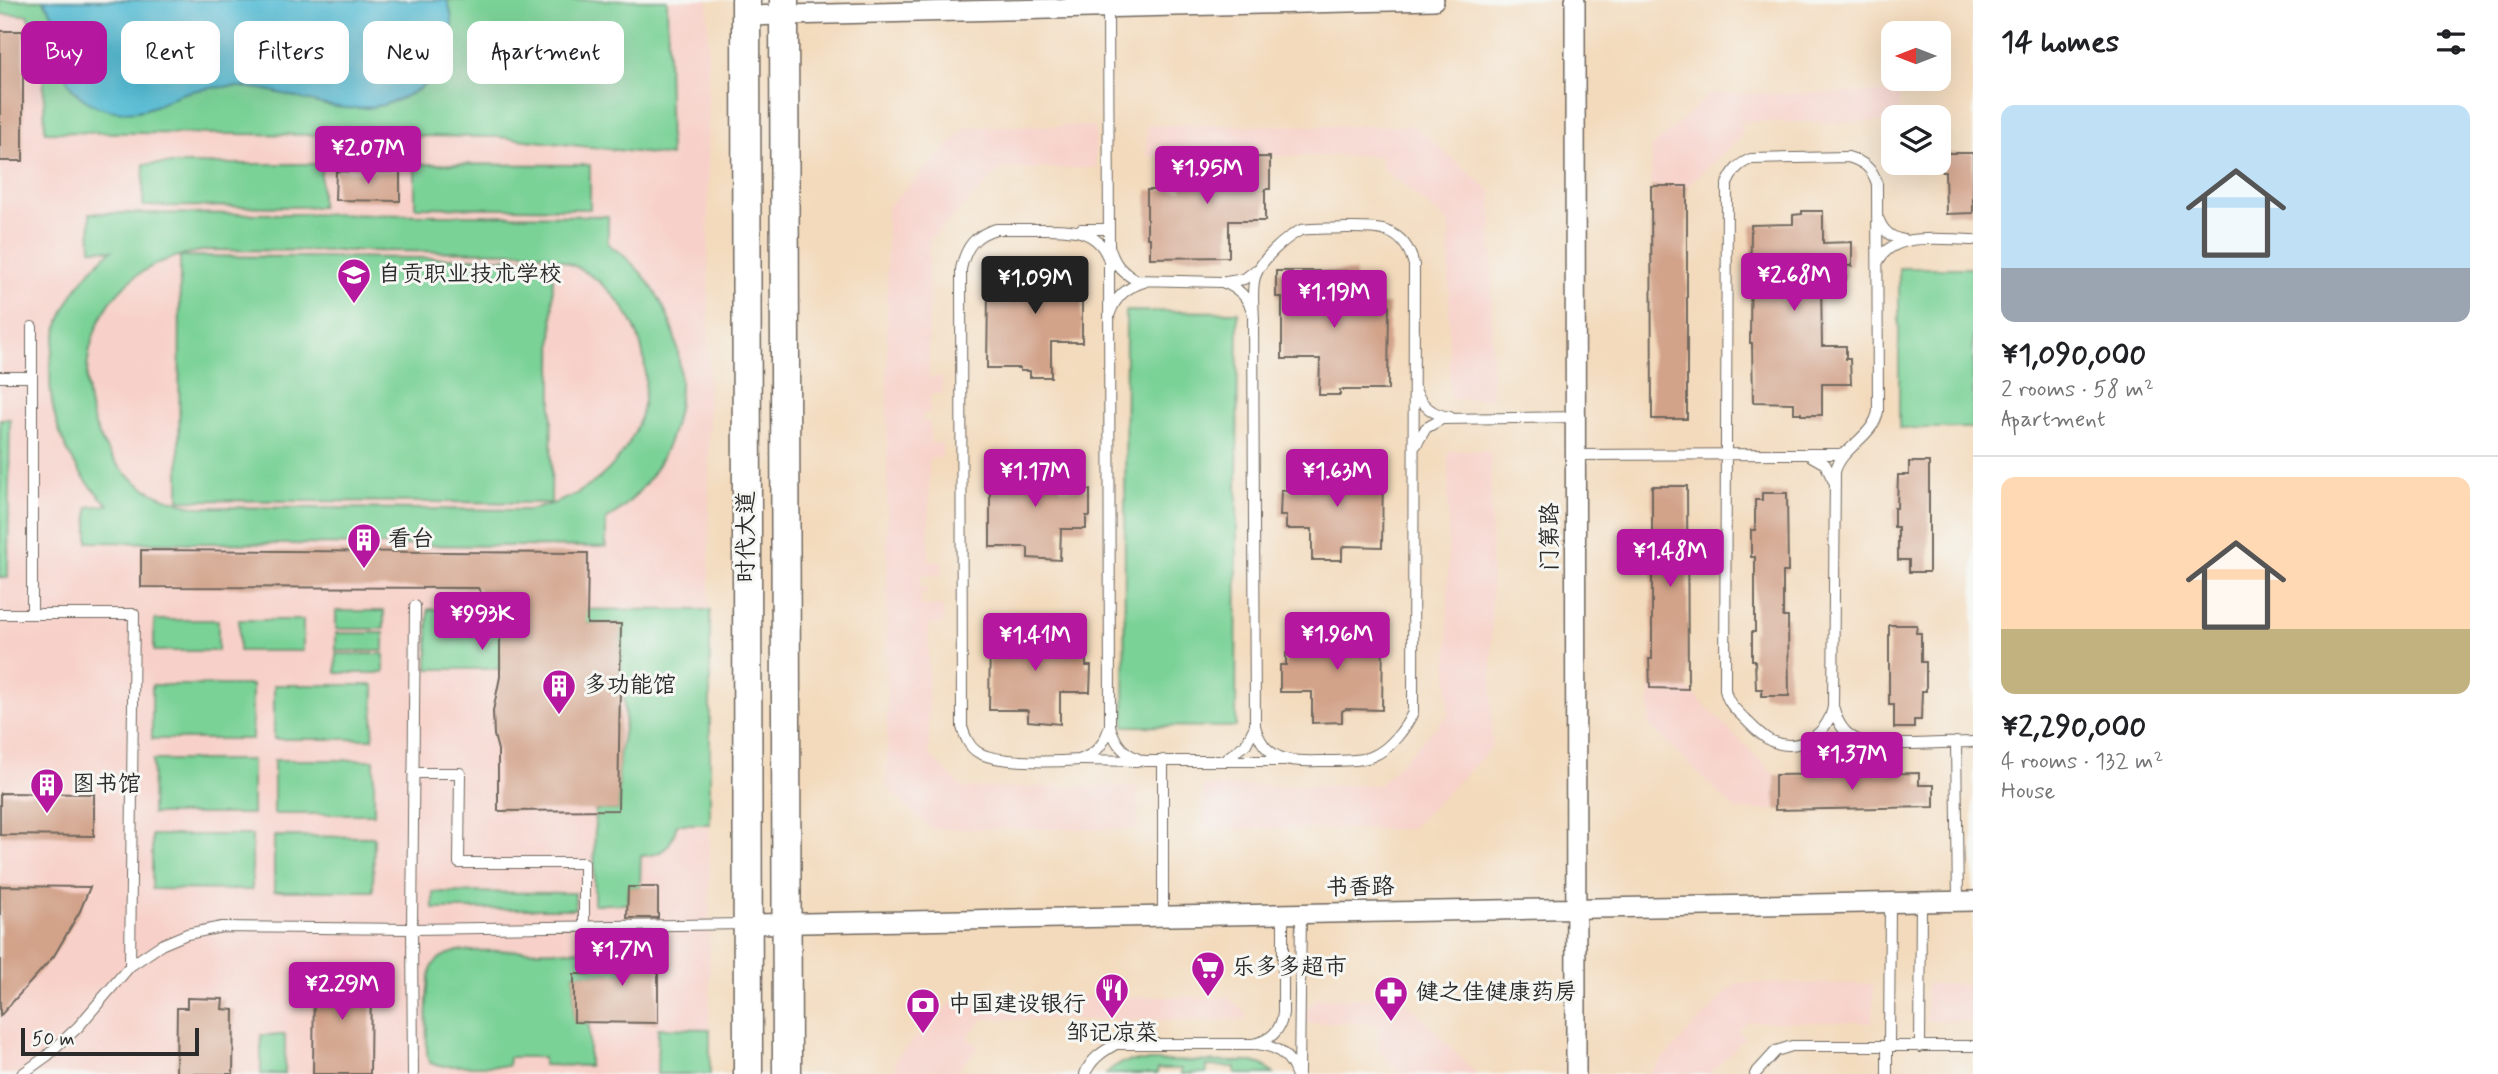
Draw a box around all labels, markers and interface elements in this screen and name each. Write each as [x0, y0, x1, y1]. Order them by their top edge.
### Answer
chip: Buy [21, 21, 107, 84]
chip: Rent [121, 21, 220, 84]
chip: Filters [234, 21, 349, 84]
chip: New [363, 21, 453, 84]
chip: Apartment [467, 21, 624, 84]
north arrow [1881, 21, 1951, 91]
map controls [1881, 21, 1951, 175]
text: 14 homes [2001, 23, 2119, 62]
icon: filters [2432, 23, 2470, 61]
button: layers [1881, 105, 1951, 175]
pin: ¥2.07M [311, 127, 425, 186]
text: ¥2.07M [331, 134, 405, 164]
pin: ¥1.95M [1150, 146, 1264, 206]
icon: home [2173, 150, 2299, 276]
text: ¥1.95M [1171, 154, 1243, 184]
pin: ¥2.68M [1737, 254, 1851, 313]
school or university icon: 自贡职业技术学校 [335, 256, 373, 305]
pin: ¥1.09M [978, 256, 1092, 316]
place label: 自贡职业技术学校 [378, 260, 562, 290]
text: ¥2.68M [1757, 261, 1831, 291]
text: ¥1.09M [997, 264, 1073, 294]
pin: ¥1.19M [1277, 270, 1391, 330]
text: ¥1.19M [1298, 278, 1370, 308]
text: ¥1,090,000 [2001, 336, 2146, 375]
text: 2 rooms · 58 m² [2001, 375, 2154, 405]
text: Apartment [2001, 405, 2106, 435]
pin: ¥1.17M [978, 449, 1092, 509]
pin: ¥1.63M [1280, 449, 1394, 509]
text: ¥1.17M [1000, 457, 1070, 487]
text: ¥1.63M [1302, 457, 1372, 487]
street label: 时代大道 [732, 491, 762, 583]
street label: 门第路 [1536, 503, 1566, 572]
building icon: 看台 [345, 521, 383, 570]
icon: home [2173, 522, 2299, 648]
place label: 看台 [388, 525, 434, 555]
pin: ¥1.48M [1613, 530, 1727, 589]
text: ¥1.48M [1633, 537, 1707, 567]
pin: ¥993K [433, 592, 531, 652]
text: ¥993K [450, 600, 514, 630]
pin: ¥1.96M [1280, 612, 1394, 672]
pin: ¥1.41M [978, 614, 1092, 673]
text: ¥1.96M [1301, 620, 1373, 650]
text: ¥1.41M [999, 621, 1071, 651]
building icon: 多功能馆 [540, 667, 578, 716]
place label: 多功能馆 [584, 671, 676, 701]
text: ¥2,290,000 [2001, 708, 2146, 747]
pin: ¥1.37M [1795, 732, 1909, 792]
text: ¥1.37M [1817, 740, 1887, 770]
text: 4 rooms · 132 m² [2001, 747, 2163, 777]
building icon: 图书馆 [28, 766, 66, 815]
place label: 图书馆 [72, 770, 141, 800]
text: House [2001, 777, 2055, 807]
street label: 书香路 [1325, 872, 1395, 904]
pin: ¥1.7M [573, 928, 671, 988]
text: ¥1.7M [591, 936, 653, 966]
supermarket icon: 乐多多超市 [1189, 949, 1227, 998]
place label: 乐多多超市 [1232, 953, 1347, 983]
pin: ¥2.29M [285, 962, 399, 1022]
text: ¥2.29M [305, 970, 379, 1000]
restaurant icon: 邹记凉菜 [1093, 971, 1131, 1020]
pharmacy icon: 健之佳健康药房 [1372, 974, 1410, 1023]
place label: 健之佳健康药房 [1416, 978, 1577, 1008]
bank icon: 中国建设银行 [904, 986, 942, 1035]
place label: 中国建设银行 [948, 990, 1086, 1020]
place label: 邹记凉菜 [1066, 1019, 1158, 1049]
scale bar [21, 1025, 200, 1057]
text: 50 m [32, 1027, 75, 1052]

